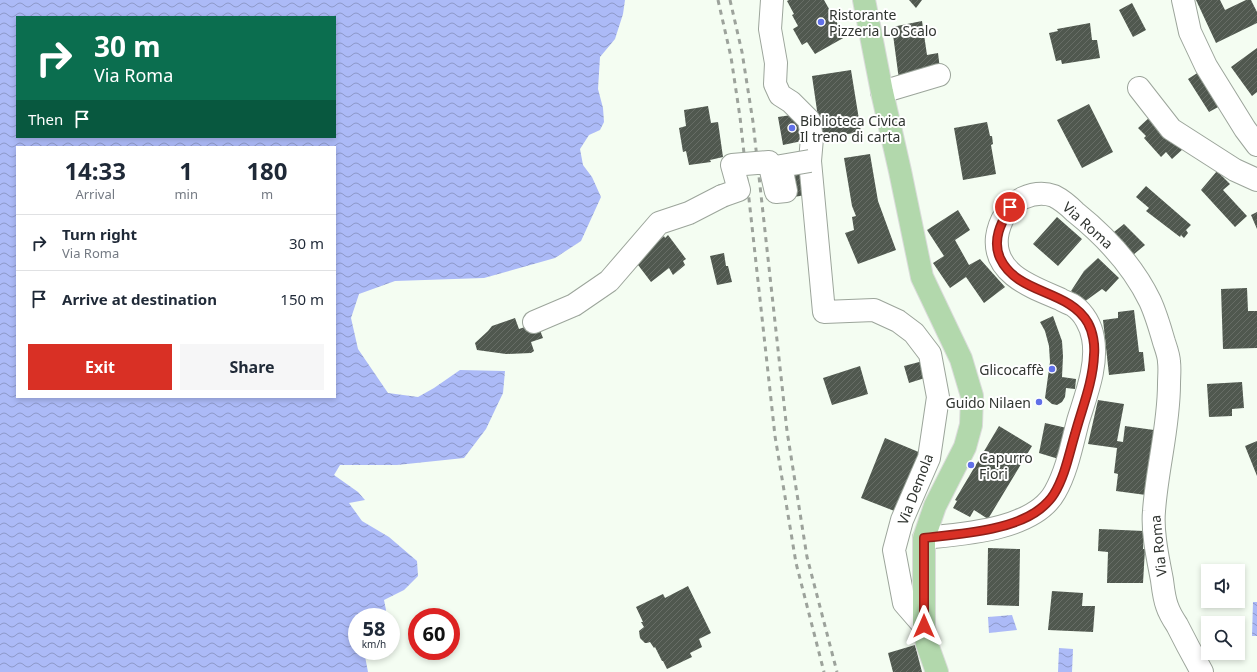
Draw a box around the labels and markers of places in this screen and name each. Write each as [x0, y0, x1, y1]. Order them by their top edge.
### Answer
place label: Ristorante Pizzeria Lo Scalo [829, 5, 937, 40]
marker: Ristorante Pizzeria Lo Scalo [816, 17, 826, 27]
place label: Biblioteca Civica Il treno di carta [800, 111, 906, 146]
marker: Biblioteca Civica Il treno di carta [787, 123, 797, 133]
pin [993, 190, 1027, 224]
place label: Glicocaffè [979, 360, 1044, 379]
marker: Glicocaffè [1047, 364, 1057, 374]
place label: Guido Nilaen [946, 393, 1031, 412]
marker: Guido Nilaen [1034, 397, 1044, 407]
place label: Capurro Fiori [979, 448, 1033, 483]
marker: Capurro Fiori [966, 460, 976, 470]

